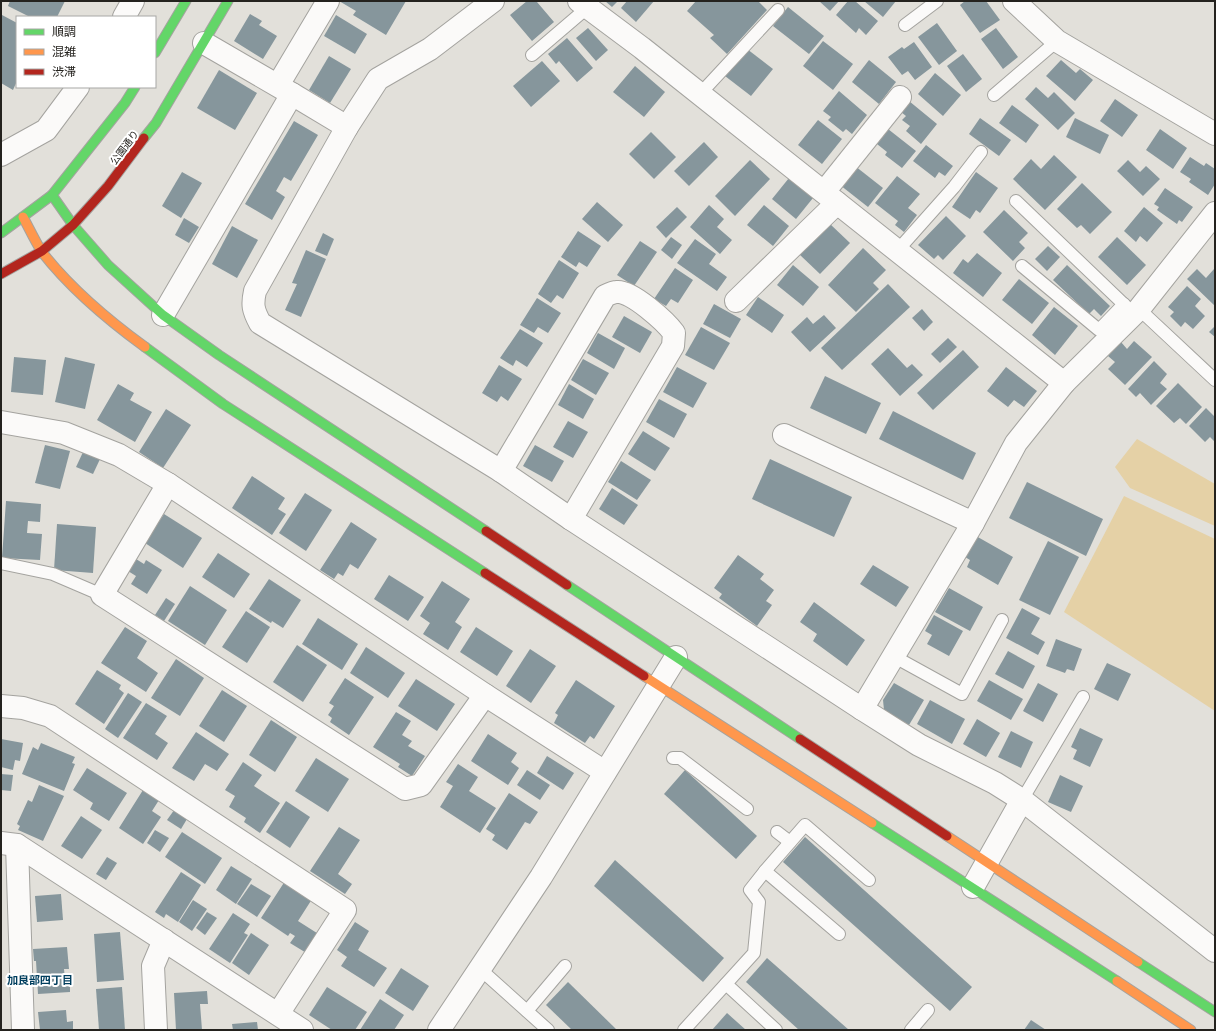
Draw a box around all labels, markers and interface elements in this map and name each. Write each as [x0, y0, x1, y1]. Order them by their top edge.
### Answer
legend [16, 16, 156, 88]
text: 順調 [52, 24, 76, 38]
text: 混雑 [52, 44, 76, 58]
text: 渋滞 [52, 64, 76, 78]
street label: 公園通り [107, 127, 141, 167]
district label: 加良部四丁目 [7, 973, 73, 986]

